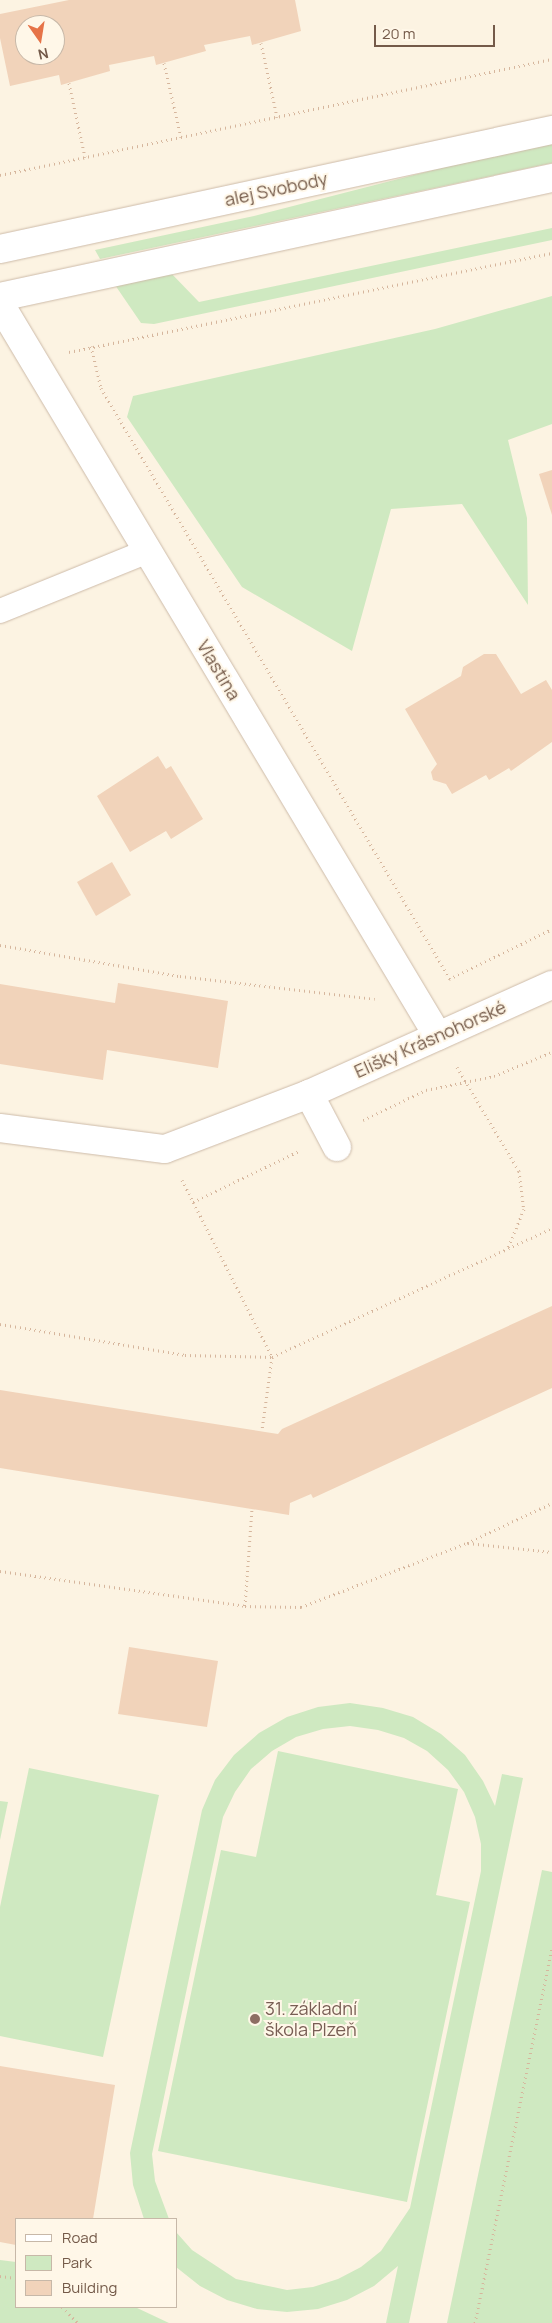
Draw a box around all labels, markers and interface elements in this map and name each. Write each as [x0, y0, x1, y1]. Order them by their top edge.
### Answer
north arrow [15, 15, 65, 65]
scale bar [377, 15, 498, 47]
text: 20 m [382, 23, 415, 44]
text: N [36, 44, 50, 65]
street label: alej Svobody [222, 168, 330, 210]
street label: Vlastina [193, 636, 245, 704]
street label: Elišky Krásnohorské [351, 996, 509, 1082]
place label: 31. základní škola Plzeň [265, 1998, 357, 2040]
marker: 31. základní škola Plzeň [249, 2013, 261, 2025]
legend [15, 2218, 178, 2308]
text: Road [62, 2227, 98, 2248]
text: Park [62, 2252, 92, 2273]
text: Building [62, 2277, 117, 2298]

